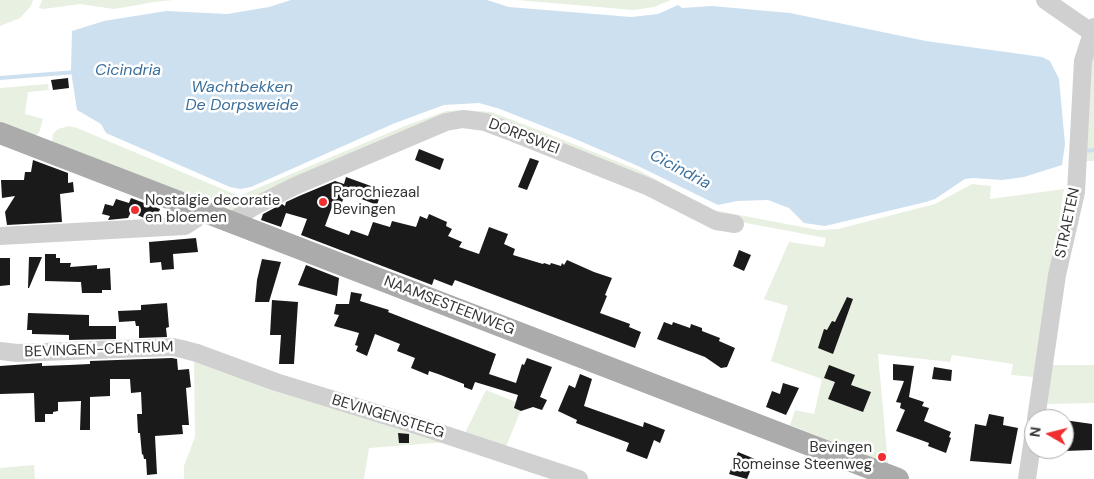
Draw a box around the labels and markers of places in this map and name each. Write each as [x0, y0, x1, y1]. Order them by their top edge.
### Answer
place label: Parochiezaal Bevingen [333, 184, 420, 219]
place label: Nostalgie decoratie en bloemen [145, 192, 280, 227]
marker: Parochiezaal Bevingen [317, 196, 329, 208]
marker: Nostalgie decoratie en bloemen [129, 204, 141, 216]
place label: Bevingen Romeinse Steenweg [732, 439, 872, 474]
marker: Bevingen Romeinse Steenweg [876, 451, 888, 463]

